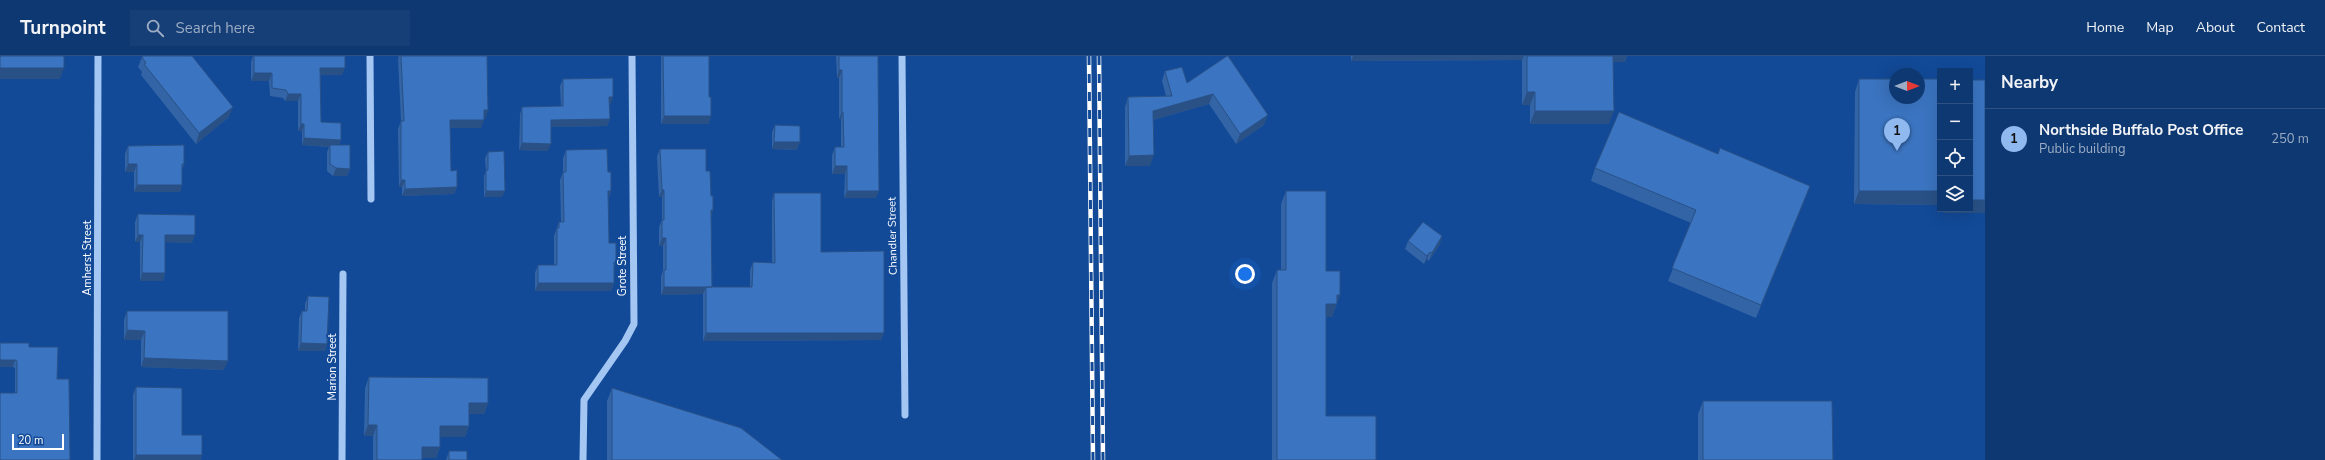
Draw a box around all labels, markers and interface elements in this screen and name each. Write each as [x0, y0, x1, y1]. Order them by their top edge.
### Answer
search box [130, 10, 410, 46]
text: Turnpoint [20, 15, 106, 41]
icon: search [144, 17, 166, 39]
text: Search here [176, 18, 255, 38]
text: Home [2086, 18, 2124, 37]
text: Map [2146, 18, 2174, 37]
text: About [2196, 18, 2235, 37]
text: Contact [2257, 18, 2305, 37]
north arrow [1889, 68, 1925, 104]
map controls [1937, 68, 1973, 212]
button: + [1937, 68, 1973, 104]
text: Nearby [2001, 71, 2058, 94]
button: − [1937, 104, 1973, 140]
pin: 1 [1884, 118, 1910, 151]
text: Northside Buffalo Post Office [2039, 120, 2243, 140]
text: 1 [2010, 130, 2018, 148]
text: 250 m [2271, 130, 2309, 148]
button: locate [1937, 140, 1973, 176]
text: Public building [2039, 140, 2126, 158]
button: layers [1937, 176, 1973, 212]
street label: Chandler Street [884, 197, 901, 275]
street label: Amherst Street [80, 220, 95, 296]
street label: Grote Street [615, 236, 630, 296]
your location [1235, 264, 1255, 284]
street label: Marion Street [325, 333, 340, 400]
scale bar [12, 432, 64, 451]
text: 20 m [18, 433, 43, 448]

